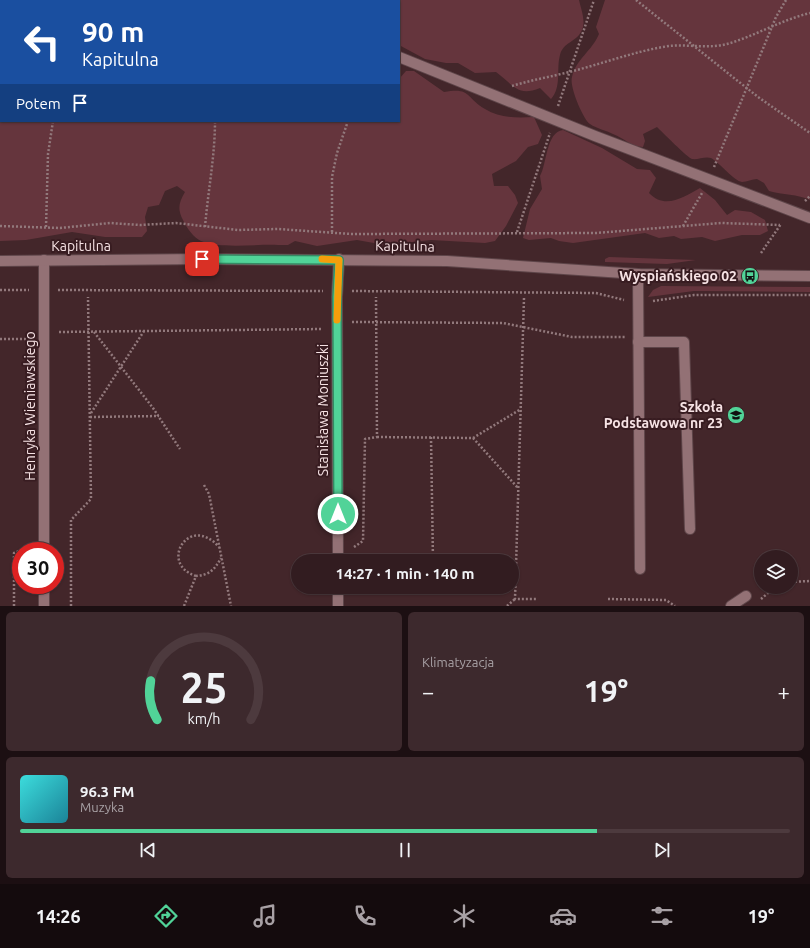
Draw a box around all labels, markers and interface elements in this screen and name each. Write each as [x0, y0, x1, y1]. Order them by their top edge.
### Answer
icon: left [16, 16, 68, 68]
text: 90 m [82, 16, 144, 47]
text: Kapitulna [82, 49, 159, 69]
icon: arrive [69, 92, 91, 114]
text: Potem [16, 95, 61, 112]
street label: Kapitulna [375, 237, 435, 255]
street label: Kapitulna [51, 238, 111, 254]
pin [185, 242, 219, 276]
icon: arrive [191, 248, 213, 270]
bus stop icon: Wyspiańskiego 02 [740, 266, 760, 286]
place label: Wyspiańskiego 02 [619, 268, 737, 284]
street label: Henryka Wieniawskiego [22, 331, 38, 481]
street label: Stanisława Moniuszki [315, 344, 331, 476]
place label: Szkoła Podstawowa nr 23 [604, 399, 723, 431]
school or university icon: Szkoła Podstawowa nr 23 [726, 405, 746, 425]
position arrow [317, 493, 359, 535]
speed limit sign: 30 [12, 542, 64, 594]
map controls [754, 550, 798, 594]
button: layers [754, 550, 798, 594]
text: 14:27 · 1 min · 140 m [336, 565, 474, 582]
text: Klimatyzacja [422, 655, 494, 669]
text: 25 [181, 663, 227, 710]
text: 19° [584, 674, 628, 708]
text: − [422, 679, 434, 704]
text: + [778, 679, 790, 704]
text: km/h [188, 710, 220, 726]
text: 96.3 FM [80, 783, 134, 800]
text: Muzyka [80, 800, 124, 814]
icon: previous [137, 839, 159, 861]
icon: pause [394, 839, 416, 861]
icon: next [651, 839, 673, 861]
icon: directions [152, 902, 180, 930]
icon: music [251, 902, 279, 930]
icon: phone [351, 902, 379, 930]
icon: climate [450, 902, 478, 930]
icon: car [549, 902, 577, 930]
icon: filters [648, 902, 676, 930]
text: 14:26 [36, 906, 81, 926]
text: 19° [748, 906, 774, 926]

